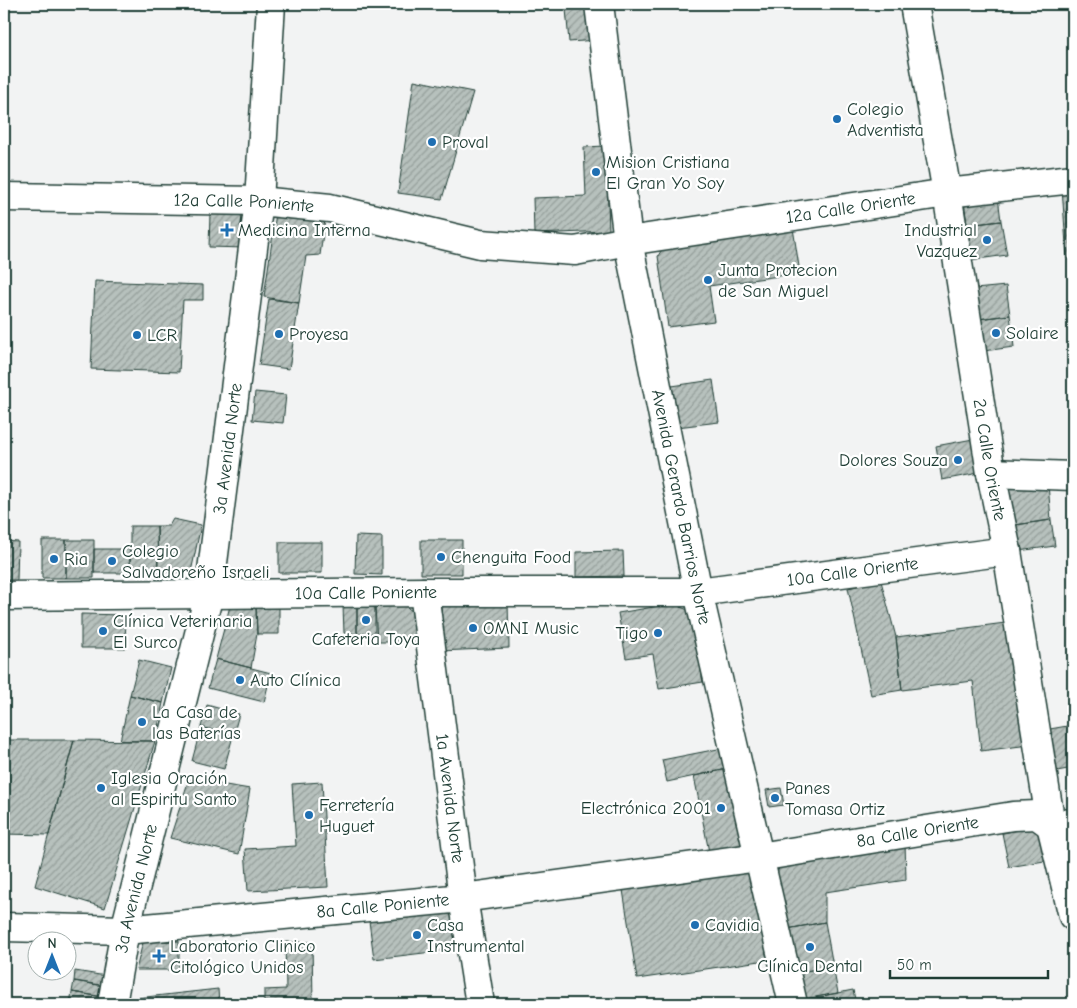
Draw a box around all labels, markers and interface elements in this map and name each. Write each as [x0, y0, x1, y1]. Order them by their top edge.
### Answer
place label: Colegio Adventista [847, 99, 924, 141]
marker: Colegio Adventista [831, 113, 843, 125]
place label: Proval [442, 132, 489, 153]
marker: Proval [426, 136, 438, 148]
place label: Mision Cristiana El Gran Yo Soy [606, 152, 730, 194]
marker: Mision Cristiana El Gran Yo Soy [590, 166, 602, 178]
street label: 12a Calle Oriente [785, 188, 917, 228]
street label: 12a Calle Poniente [173, 190, 315, 217]
place label: Medicina Interna [238, 220, 371, 241]
place label: Industrial Vazquez [904, 220, 977, 262]
marker: Medicina Interna [220, 223, 234, 237]
marker: Industrial Vazquez [981, 234, 993, 246]
place label: Junta Protecion de San Miguel [718, 260, 837, 302]
marker: Junta Protecion de San Miguel [702, 274, 714, 286]
place label: Solaire [1006, 323, 1059, 344]
place label: Proyesa [289, 324, 349, 345]
place label: LCR [147, 325, 177, 346]
marker: Solaire [990, 327, 1002, 339]
marker: Proyesa [273, 328, 285, 340]
marker: LCR [131, 329, 143, 341]
street label: 3a Avenida Norte [209, 382, 247, 516]
street label: Avenida Gerardo Barrios Norte [647, 388, 715, 627]
street label: 2a Calle Oriente [968, 397, 1011, 523]
place label: Dolores Souza [839, 450, 948, 471]
marker: Dolores Souza [952, 454, 964, 466]
place label: Colegio Salvadoreño Israeli [122, 541, 270, 583]
place label: Chenguita Food [451, 547, 571, 568]
place label: Ria [64, 549, 88, 570]
marker: Chenguita Food [435, 551, 447, 563]
marker: Ria [48, 553, 60, 565]
street label: 10a Calle Oriente [786, 553, 920, 591]
marker: Colegio Salvadoreño Israeli [106, 555, 118, 567]
street label: 10a Calle Poniente [295, 582, 437, 604]
place label: Clínica Veterinaria El Surco [113, 611, 252, 653]
marker: Cafeteria Toya [360, 614, 372, 626]
place label: OMNI Music [483, 618, 579, 639]
marker: OMNI Music [467, 622, 479, 634]
place label: Tigo [615, 623, 648, 644]
marker: Clínica Veterinaria El Surco [97, 625, 109, 637]
marker: Tigo [652, 627, 664, 639]
place label: Cafeteria Toya [312, 629, 420, 650]
place label: Auto Clínica [250, 670, 341, 691]
marker: Auto Clínica [234, 674, 246, 686]
place label: La Casa de las Baterías [152, 702, 241, 744]
marker: La Casa de las Baterías [136, 716, 148, 728]
street label: 1a Avenida Norte [431, 732, 468, 864]
place label: Iglesia Oración al Espiritu Santo [111, 768, 237, 810]
place label: Panes Tomasa Ortiz [785, 778, 885, 820]
marker: Iglesia Oración al Espiritu Santo [95, 782, 107, 794]
marker: Panes Tomasa Ortiz [769, 792, 781, 804]
place label: Ferretería Huguet [319, 795, 395, 837]
place label: Electrónica 2001 [581, 798, 711, 819]
marker: Electrónica 2001 [715, 802, 727, 814]
marker: Ferretería Huguet [303, 809, 315, 821]
street label: 8a Calle Oriente [855, 812, 980, 852]
street label: 3a Avenida Norte [111, 822, 162, 955]
street label: 8a Calle Poniente [315, 889, 450, 923]
place label: Casa Instrumental [427, 915, 525, 957]
place label: Cavidia [705, 915, 760, 936]
marker: Cavidia [689, 919, 701, 931]
marker: Casa Instrumental [411, 929, 423, 941]
north arrow [28, 930, 78, 980]
text: N [47, 935, 57, 952]
place label: Laboratorio Clinico Citológico Unidos [170, 936, 315, 978]
marker: Clínica Dental [804, 941, 816, 953]
scale bar [890, 948, 1047, 980]
marker: Laboratorio Clinico Citológico Unidos [152, 949, 166, 963]
place label: Clínica Dental [757, 956, 863, 977]
text: 50 m [897, 956, 932, 974]

